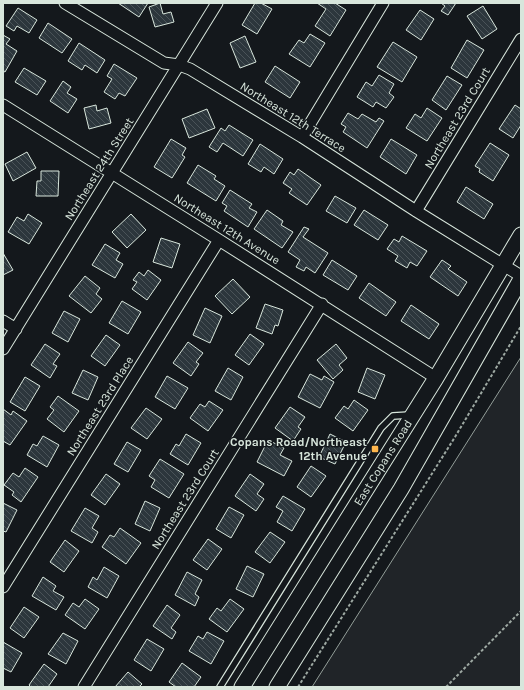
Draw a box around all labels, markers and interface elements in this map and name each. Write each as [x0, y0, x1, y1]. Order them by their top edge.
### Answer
street label: Northeast 23rd Court [421, 64, 493, 171]
street label: Northeast 12th Terrace [238, 79, 348, 155]
street label: Northeast 24th Street [62, 115, 137, 223]
street label: Northeast 12th Avenue [171, 191, 283, 267]
street label: Northeast 23rd Place [64, 354, 136, 458]
street label: East Copans Road [351, 417, 415, 508]
place label: Copans Road/Northeast 12th Avenue [230, 435, 367, 463]
marker: Copans Road/Northeast 12th Avenue [370, 444, 380, 454]
street label: Northeast 23rd Court [148, 446, 222, 552]

